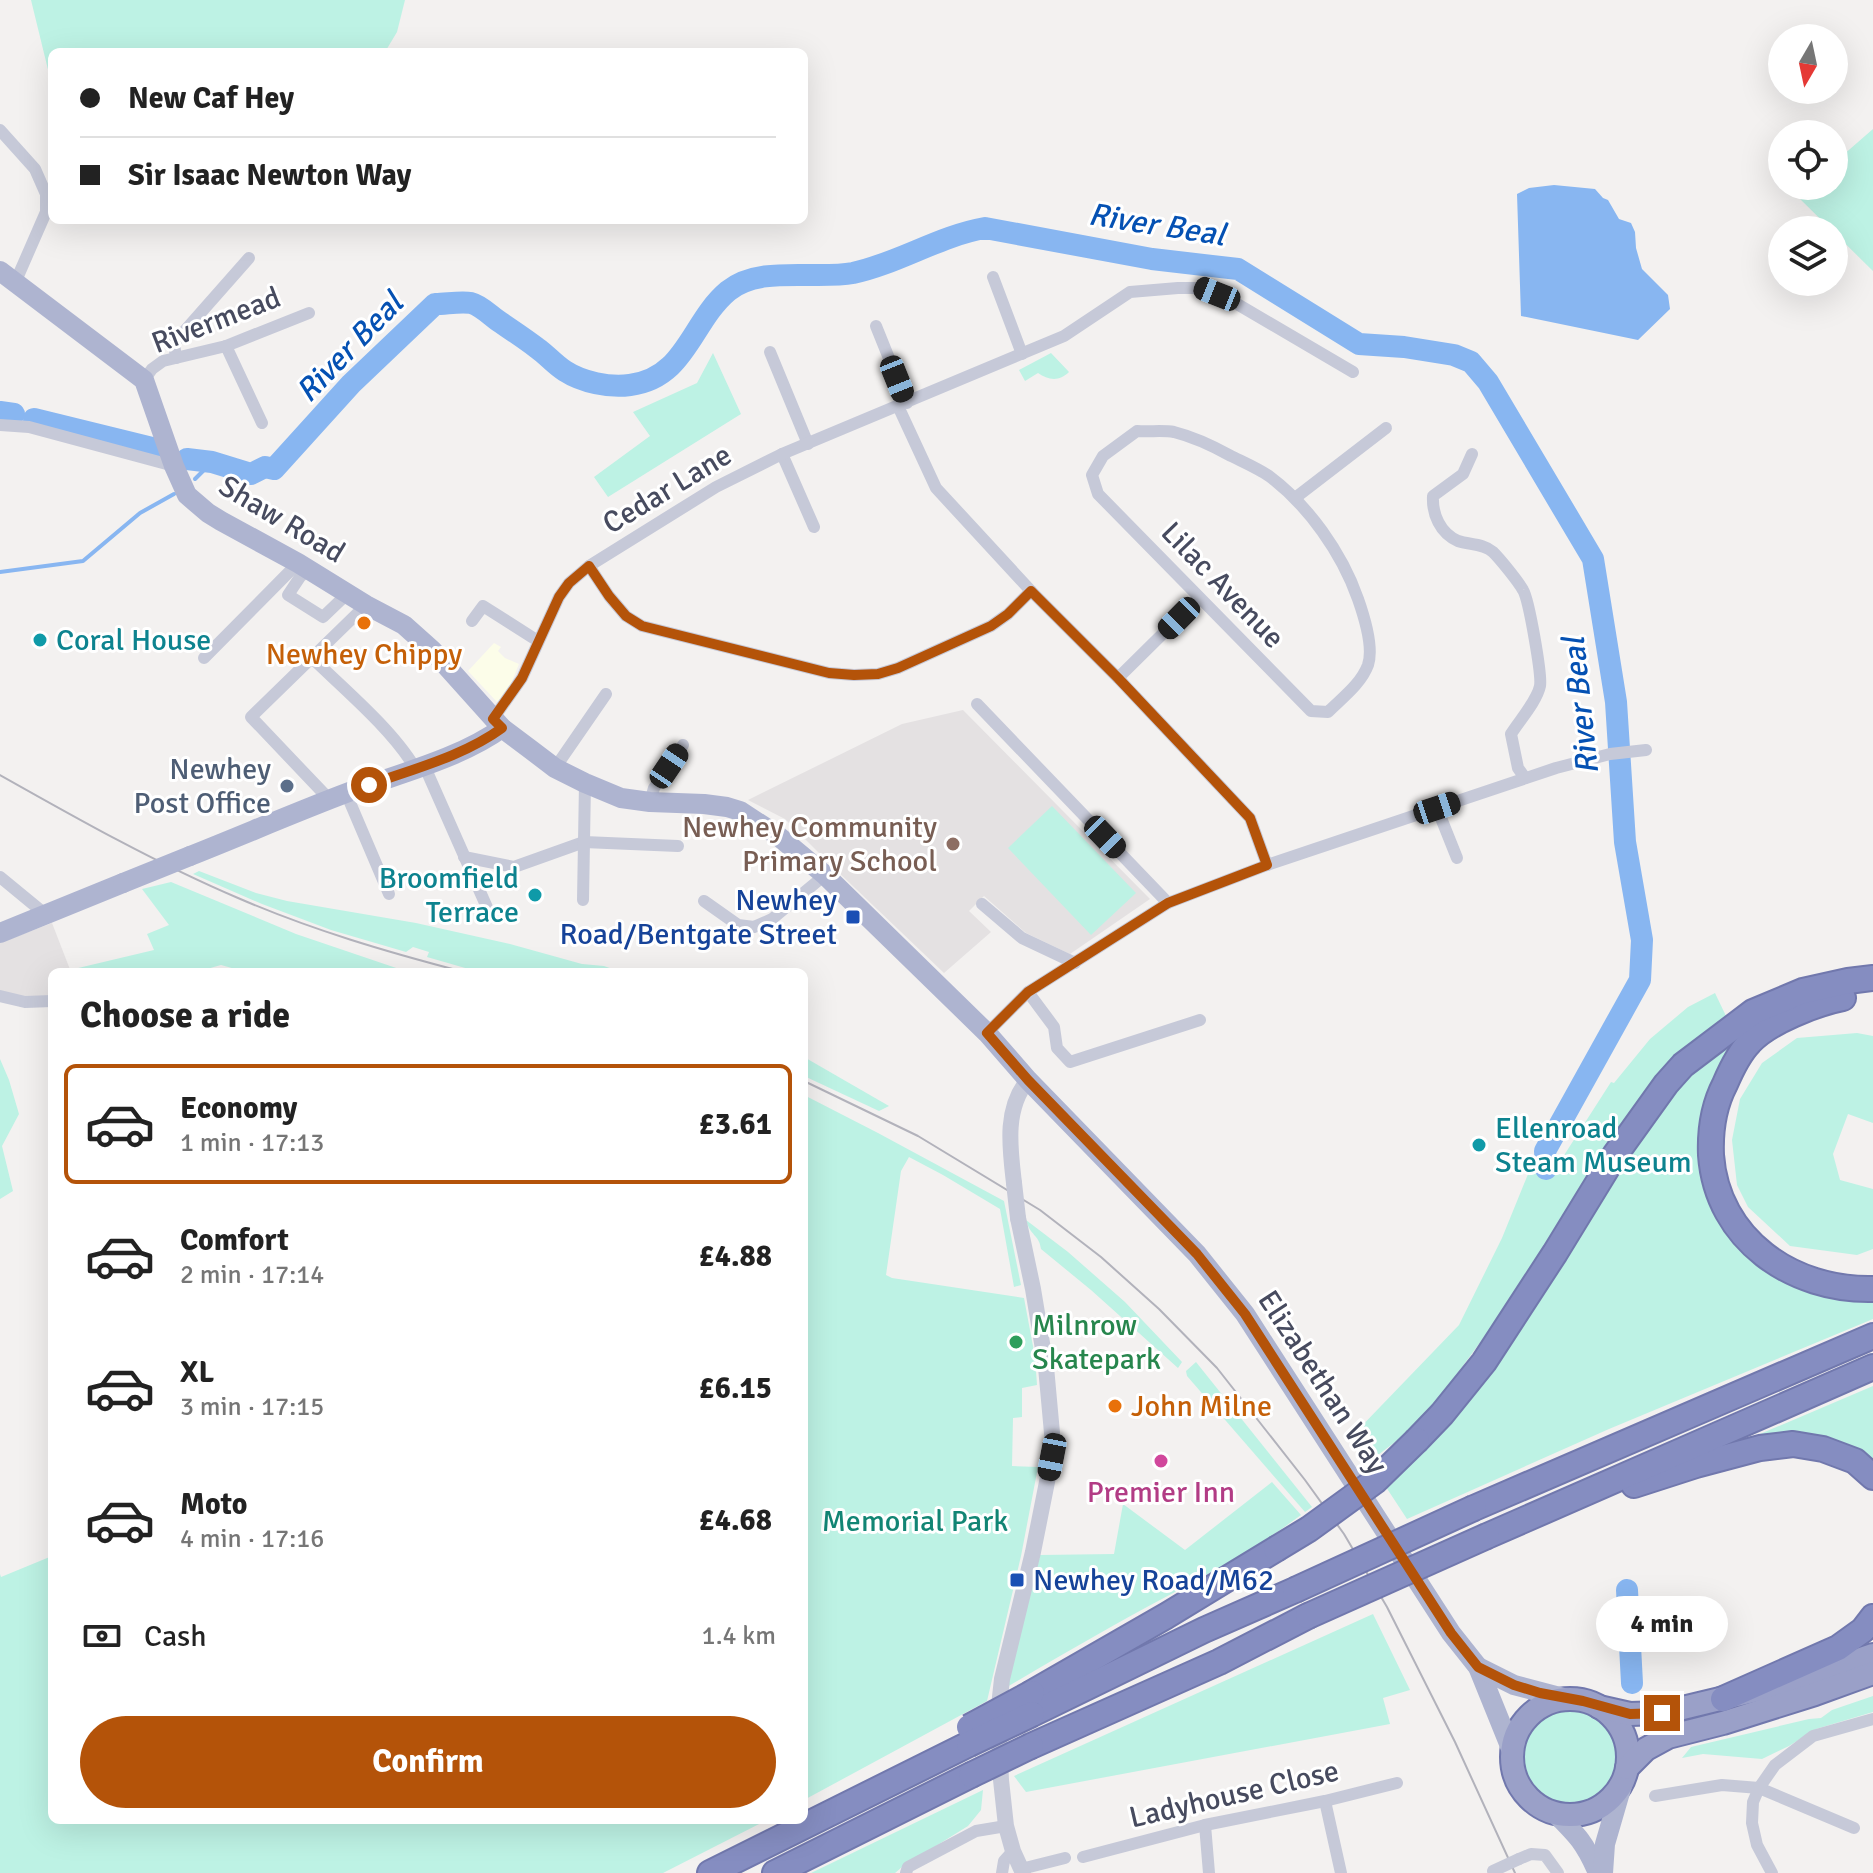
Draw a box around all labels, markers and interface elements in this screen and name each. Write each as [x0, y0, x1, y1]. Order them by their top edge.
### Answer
north arrow [1768, 24, 1848, 104]
map controls [1768, 24, 1848, 296]
text: New Caf Hey [128, 80, 294, 117]
button: locate [1768, 120, 1848, 200]
text: Sir Isaac Newton Way [128, 157, 412, 194]
water label: River Beal [1086, 194, 1230, 255]
button: layers [1768, 216, 1848, 296]
car [1190, 274, 1244, 314]
street label: Rivermead [146, 279, 286, 362]
water label: River Beal [288, 282, 413, 410]
car [877, 352, 917, 406]
street label: Cedar Lane [596, 437, 738, 542]
street label: Shaw Road [212, 467, 351, 571]
street label: Lilac Avenue [1153, 514, 1292, 656]
car [1154, 593, 1204, 643]
marker: Newhey Chippy [355, 614, 373, 632]
place label: Coral House [56, 622, 211, 659]
marker: Coral House [31, 631, 49, 649]
water label: River Beal [1554, 633, 1607, 776]
place label: Newhey Chippy [266, 636, 462, 673]
car [646, 739, 692, 793]
place label: Newhey Post Office [134, 751, 271, 822]
route start [351, 767, 387, 803]
marker: Newhey Post Office [278, 777, 296, 795]
car [1410, 789, 1464, 827]
place label: Newhey Community Primary School [682, 809, 937, 880]
car [1080, 811, 1130, 863]
marker: Newhey Community Primary School [944, 835, 962, 853]
place label: Broomfield Terrace [379, 860, 519, 931]
place label: Newhey Road/Bentgate Street [560, 882, 837, 953]
marker: Broomfield Terrace [526, 886, 544, 904]
marker: Newhey Road/Bentgate Street [844, 908, 862, 926]
text: Choose a ride [80, 993, 290, 1038]
icon: car [84, 1088, 156, 1160]
text: Economy [180, 1090, 297, 1127]
text: £3.61 [699, 1106, 772, 1143]
place label: Ellenroad Steam Museum [1495, 1110, 1692, 1181]
text: 1 min · 17:13 [180, 1127, 324, 1159]
marker: Ellenroad Steam Museum [1470, 1136, 1488, 1154]
icon: car [84, 1220, 156, 1292]
text: Comfort [180, 1222, 289, 1259]
text: £4.88 [699, 1238, 772, 1275]
text: 2 min · 17:14 [180, 1259, 324, 1291]
street label: Elizabethan Way [1249, 1284, 1396, 1481]
place label: Milnrow Skatepark [1032, 1307, 1161, 1378]
marker: Milnrow Skatepark [1007, 1333, 1025, 1351]
icon: car [84, 1352, 156, 1424]
text: XL [180, 1354, 214, 1391]
text: £6.15 [699, 1370, 772, 1407]
place label: John Milne [1131, 1388, 1272, 1425]
text: 3 min · 17:15 [180, 1391, 324, 1423]
marker: John Milne [1106, 1397, 1124, 1415]
car [1036, 1431, 1068, 1483]
marker: Premier Inn [1152, 1452, 1170, 1470]
place label: Premier Inn [1087, 1474, 1235, 1511]
icon: car [84, 1484, 156, 1556]
text: Moto [180, 1486, 247, 1523]
text: £4.68 [699, 1502, 772, 1539]
park label: Memorial Park [822, 1503, 1008, 1540]
text: 4 min · 17:16 [180, 1523, 324, 1555]
place label: Newhey Road/M62 [1033, 1562, 1274, 1599]
marker: Newhey Road/M62 [1008, 1571, 1026, 1589]
callout: 4 min [1596, 1597, 1728, 1653]
text: 4 min [1631, 1608, 1693, 1640]
icon: cash [80, 1614, 124, 1658]
text: Cash [144, 1618, 207, 1655]
text: 1.4 km [702, 1620, 776, 1652]
route end [1644, 1695, 1680, 1731]
button: Confirm [80, 1716, 776, 1808]
street label: Ladyhouse Close [1126, 1752, 1342, 1837]

